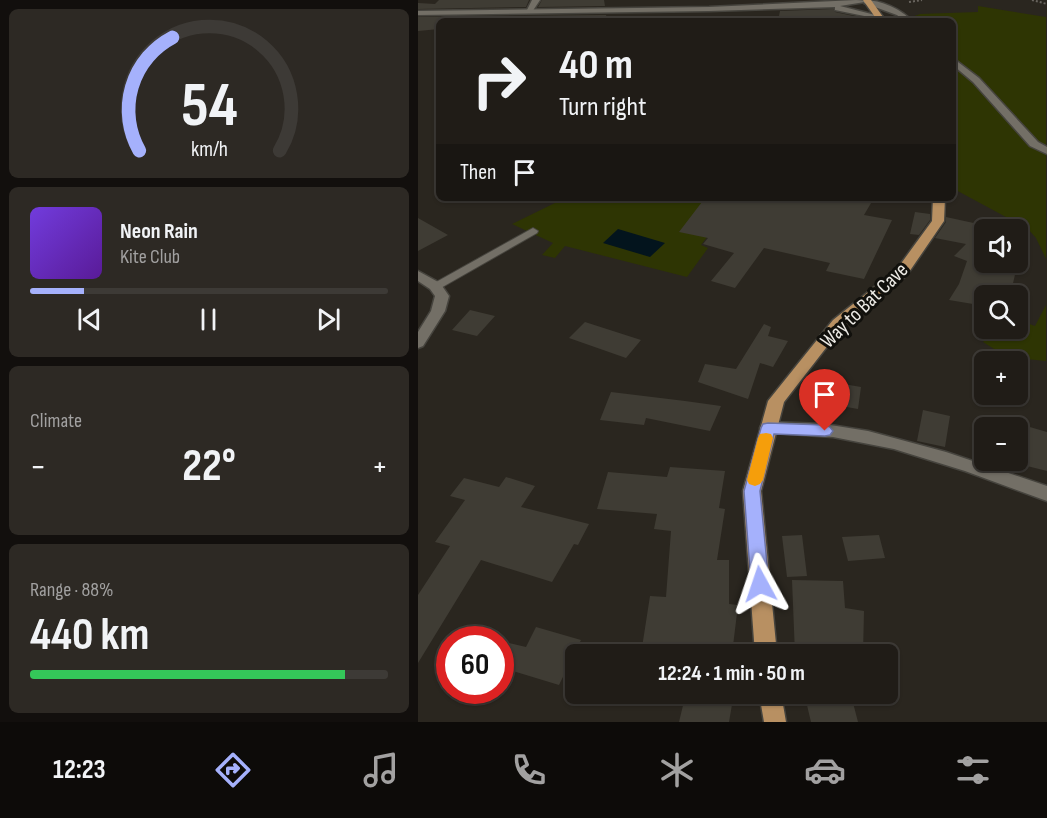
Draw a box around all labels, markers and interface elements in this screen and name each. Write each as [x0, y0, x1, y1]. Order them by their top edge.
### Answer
text: 40 m [559, 40, 633, 91]
icon: right [460, 42, 538, 120]
text: 54 [181, 69, 237, 144]
text: Turn right [559, 91, 646, 123]
text: km/h [190, 137, 228, 162]
icon: arrive [508, 156, 541, 189]
text: Then [460, 159, 496, 186]
text: Neon Rain [120, 218, 198, 245]
map controls [974, 219, 1028, 471]
button: sound [974, 219, 1028, 273]
text: Kite Club [120, 245, 180, 269]
street label: Way to Bat Cave [815, 257, 913, 353]
button: search [974, 285, 1028, 339]
icon: previous [73, 303, 106, 336]
icon: pause [192, 303, 225, 336]
icon: next [312, 303, 345, 336]
button: + [974, 351, 1028, 405]
pin [799, 369, 850, 431]
icon: arrive [808, 378, 841, 411]
text: Climate [30, 409, 82, 433]
button: − [974, 417, 1028, 471]
text: 22° [182, 439, 236, 494]
text: − [30, 447, 46, 487]
text: + [372, 447, 388, 487]
position arrow [728, 552, 792, 616]
text: Range · 88% [30, 578, 114, 602]
text: 440 km [30, 608, 149, 663]
speed limit sign: 60 [436, 626, 514, 704]
text: 12:24 · 1 min · 50 m [658, 660, 805, 687]
icon: directions [212, 749, 254, 791]
icon: music [360, 749, 402, 791]
icon: phone [508, 749, 550, 791]
icon: climate [656, 749, 698, 791]
icon: car [804, 749, 846, 791]
icon: filters [952, 749, 994, 791]
text: 12:23 [53, 754, 106, 786]

